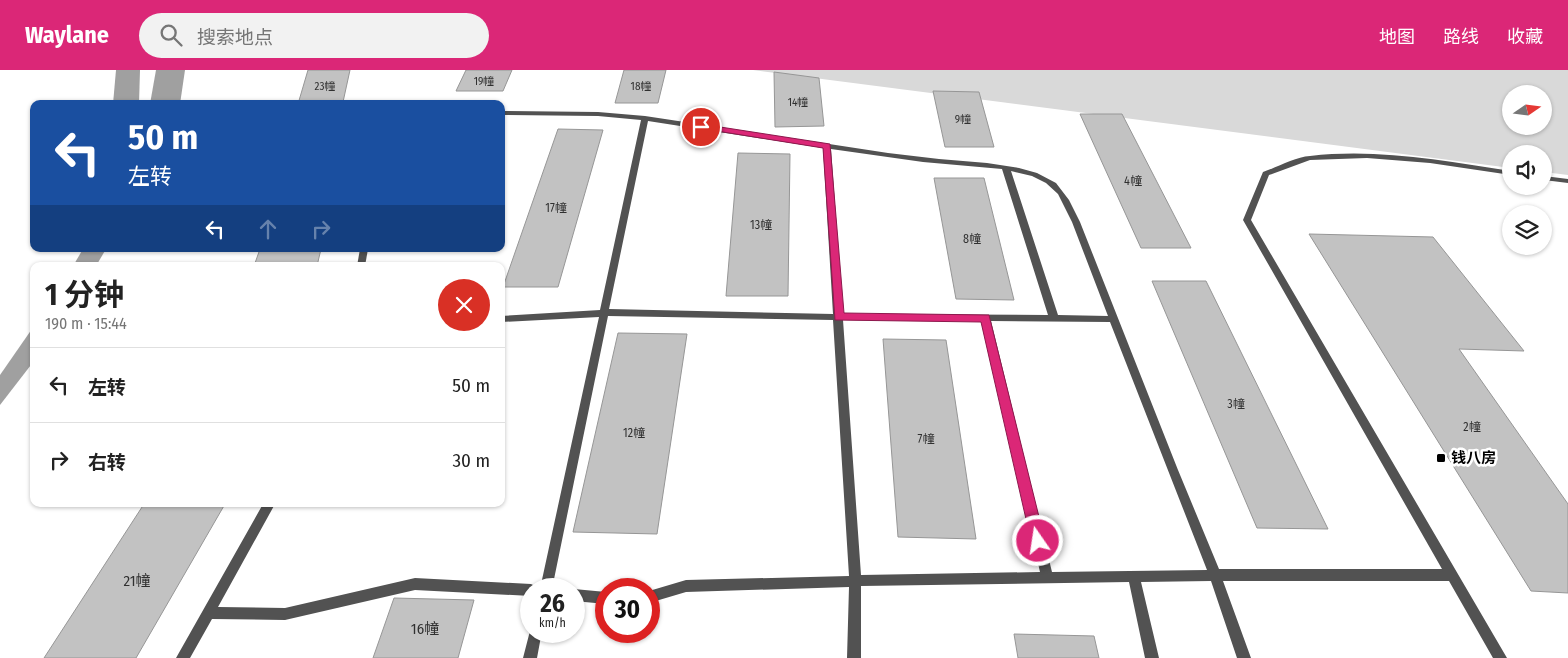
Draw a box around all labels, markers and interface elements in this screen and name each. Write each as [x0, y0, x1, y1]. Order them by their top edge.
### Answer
search box [139, 13, 489, 58]
text: Waylane [25, 21, 109, 49]
icon: search [157, 21, 185, 49]
text: 搜索地点 [197, 26, 273, 49]
text: 地图 [1379, 26, 1415, 48]
text: 路线 [1443, 26, 1479, 48]
text: 收藏 [1507, 26, 1543, 48]
house number: 19幢 [474, 75, 494, 88]
house number: 23幢 [315, 80, 335, 93]
house number: 18幢 [631, 80, 651, 93]
north arrow [1502, 85, 1552, 135]
map controls [1502, 85, 1552, 255]
house number: 14幢 [788, 96, 808, 109]
pin [680, 106, 722, 148]
icon: arrive [687, 113, 715, 141]
house number: 9幢 [955, 113, 971, 126]
text: 50 m [128, 116, 198, 158]
icon: left [45, 120, 110, 185]
button: sound [1502, 145, 1552, 195]
text: 左转 [128, 163, 172, 190]
house number: 4幢 [1124, 174, 1142, 188]
house number: 17幢 [545, 201, 567, 215]
button: layers [1502, 205, 1552, 255]
icon: left [201, 215, 229, 243]
icon: ahead [254, 215, 282, 243]
icon: right [307, 215, 335, 243]
house number: 13幢 [750, 218, 772, 232]
house number: 8幢 [963, 232, 981, 246]
text: 1 分钟 [45, 277, 124, 313]
button: close [438, 279, 490, 331]
text: 190 m · 15:44 [45, 314, 127, 333]
icon: left [45, 371, 73, 399]
text: 50 m [452, 374, 490, 397]
text: 左转 [88, 376, 126, 399]
house number: 3幢 [1227, 397, 1245, 411]
house number: 2幢 [1463, 420, 1481, 434]
house number: 12幢 [623, 426, 645, 440]
house number: 7幢 [918, 432, 934, 446]
icon: right [45, 446, 73, 474]
text: 30 m [452, 449, 490, 472]
place label: 钱八房 [1451, 449, 1496, 467]
text: 右转 [88, 451, 126, 474]
marker: 钱八房 [1435, 452, 1447, 464]
position arrow [1011, 514, 1063, 566]
house number: 21幢 [123, 572, 151, 590]
speed limit sign: 30 [595, 578, 660, 643]
text: 26 [540, 589, 565, 619]
text: km/h [539, 616, 566, 630]
house number: 16幢 [411, 620, 439, 638]

